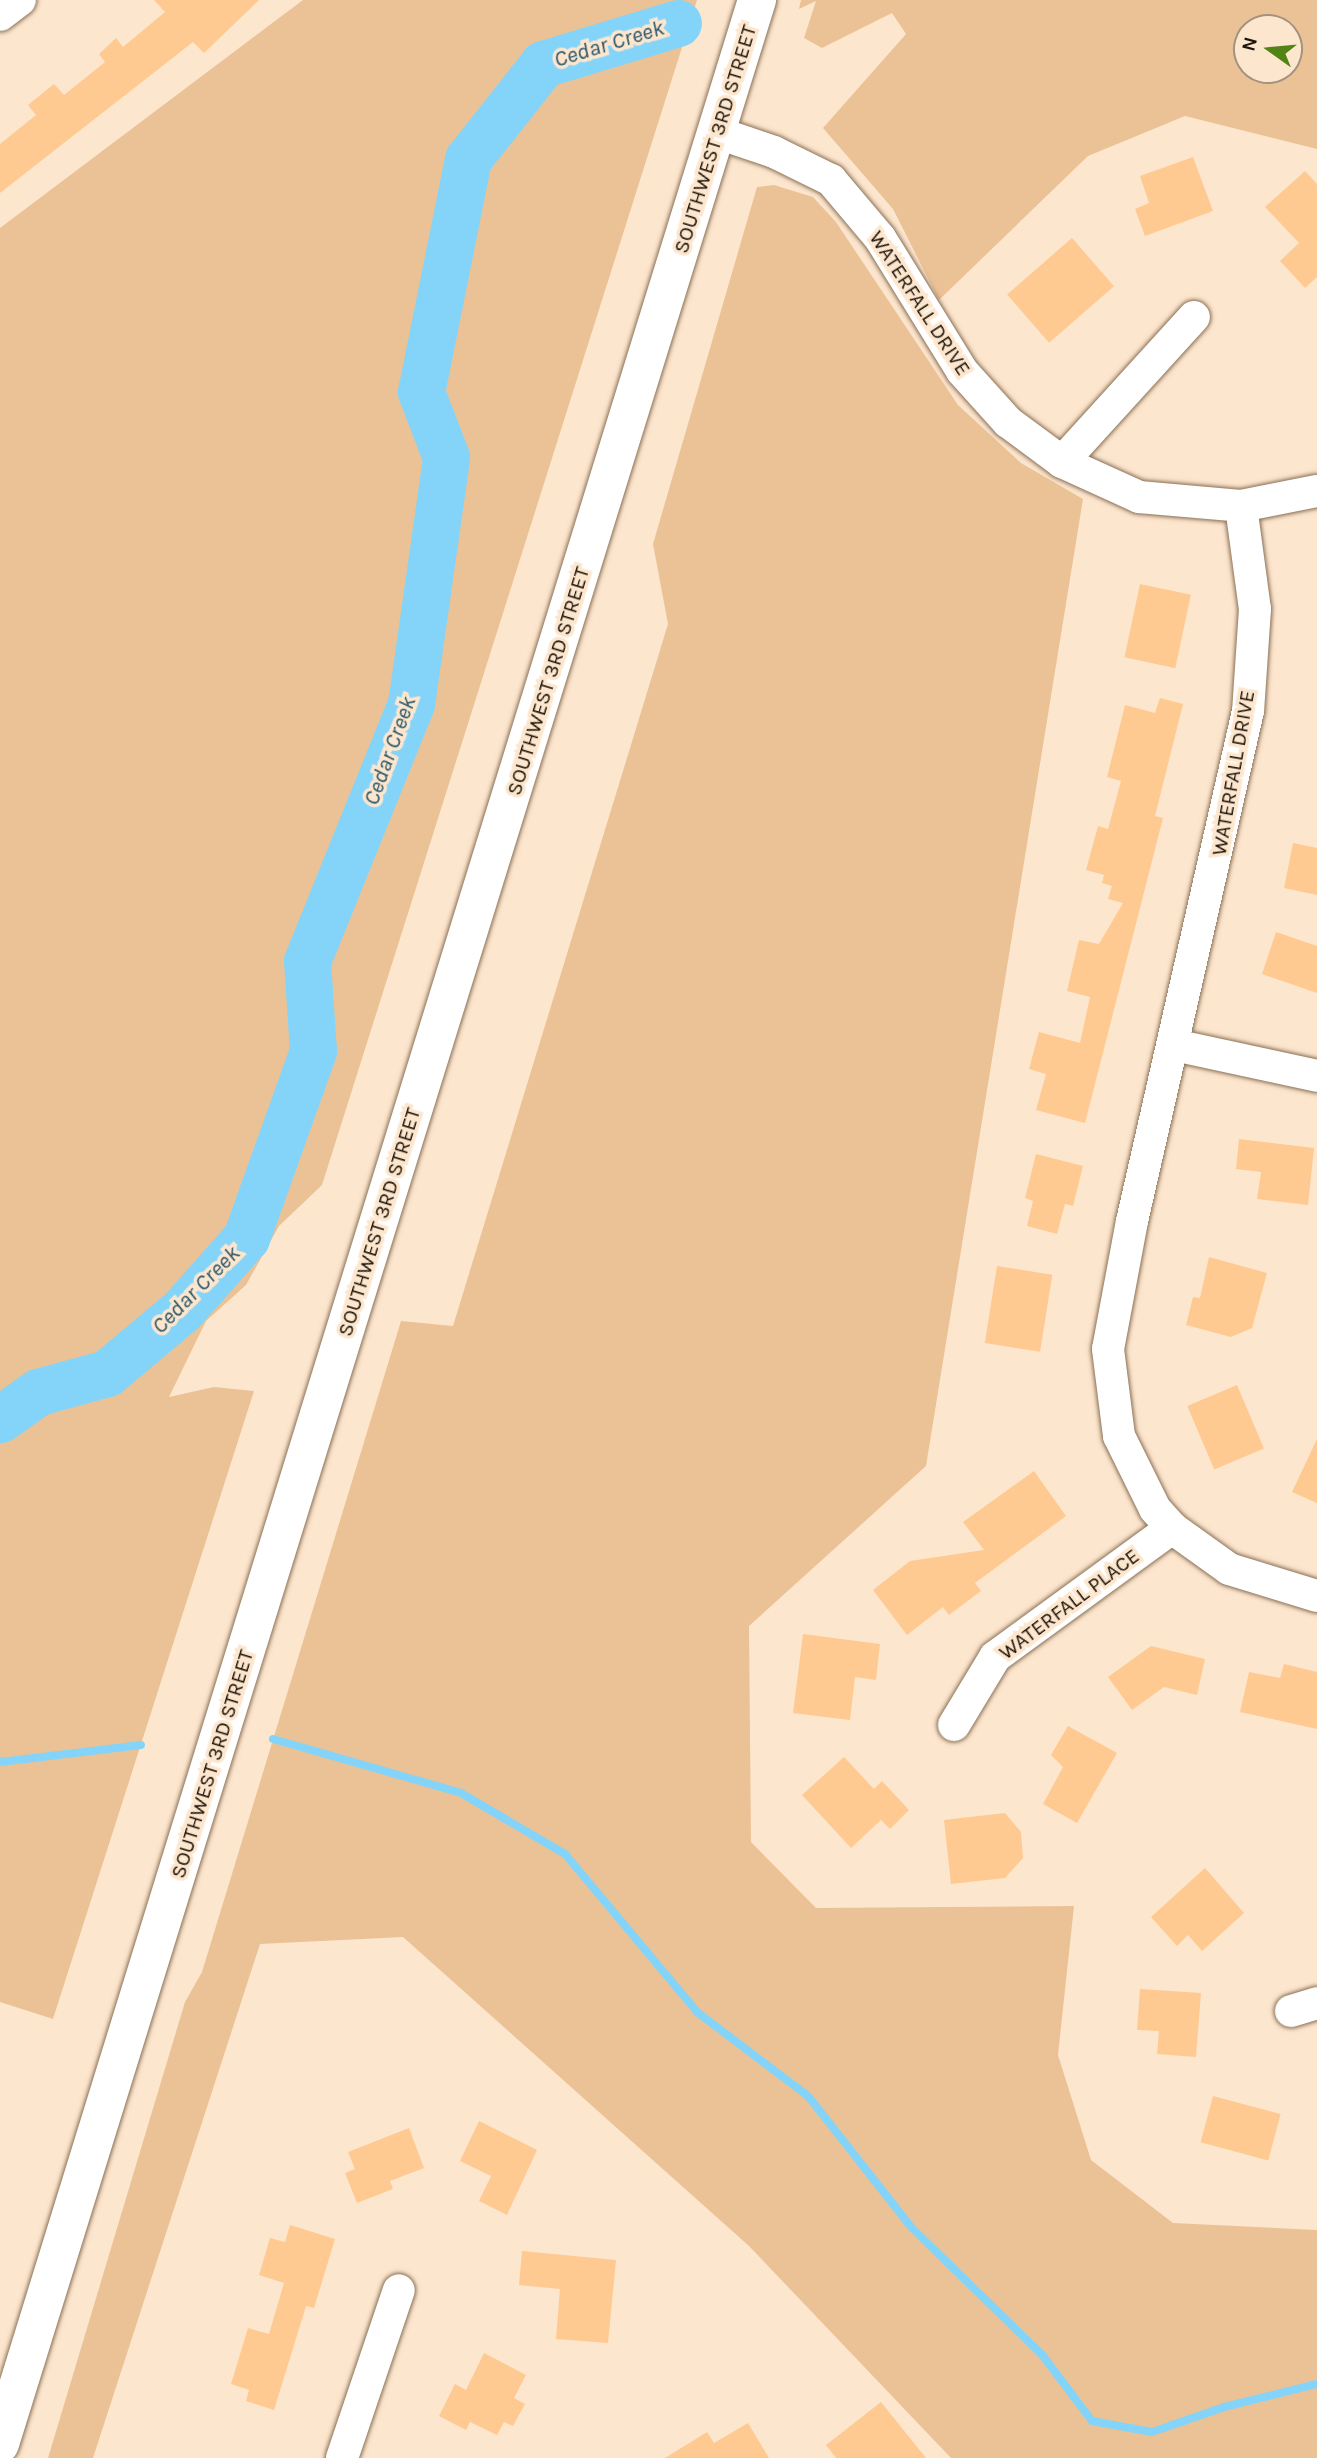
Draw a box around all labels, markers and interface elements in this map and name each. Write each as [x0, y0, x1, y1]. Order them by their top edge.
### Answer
water label: Cedar Creek [551, 14, 667, 74]
north arrow [1233, 14, 1303, 84]
street label: SOUTHWEST 3RD STREET [668, 22, 762, 256]
text: N [1237, 35, 1262, 54]
street label: WATERFALL DRIVE [864, 226, 976, 380]
street label: SOUTHWEST 3RD STREET [501, 564, 595, 798]
street label: WATERFALL DRIVE [1206, 688, 1260, 858]
water label: Cedar Creek [358, 693, 422, 809]
street label: SOUTHWEST 3RD STREET [332, 1105, 426, 1339]
water label: Cedar Creek [146, 1240, 246, 1340]
street label: WATERFALL PLACE [994, 1543, 1144, 1665]
street label: SOUTHWEST 3RD STREET [165, 1647, 259, 1881]

